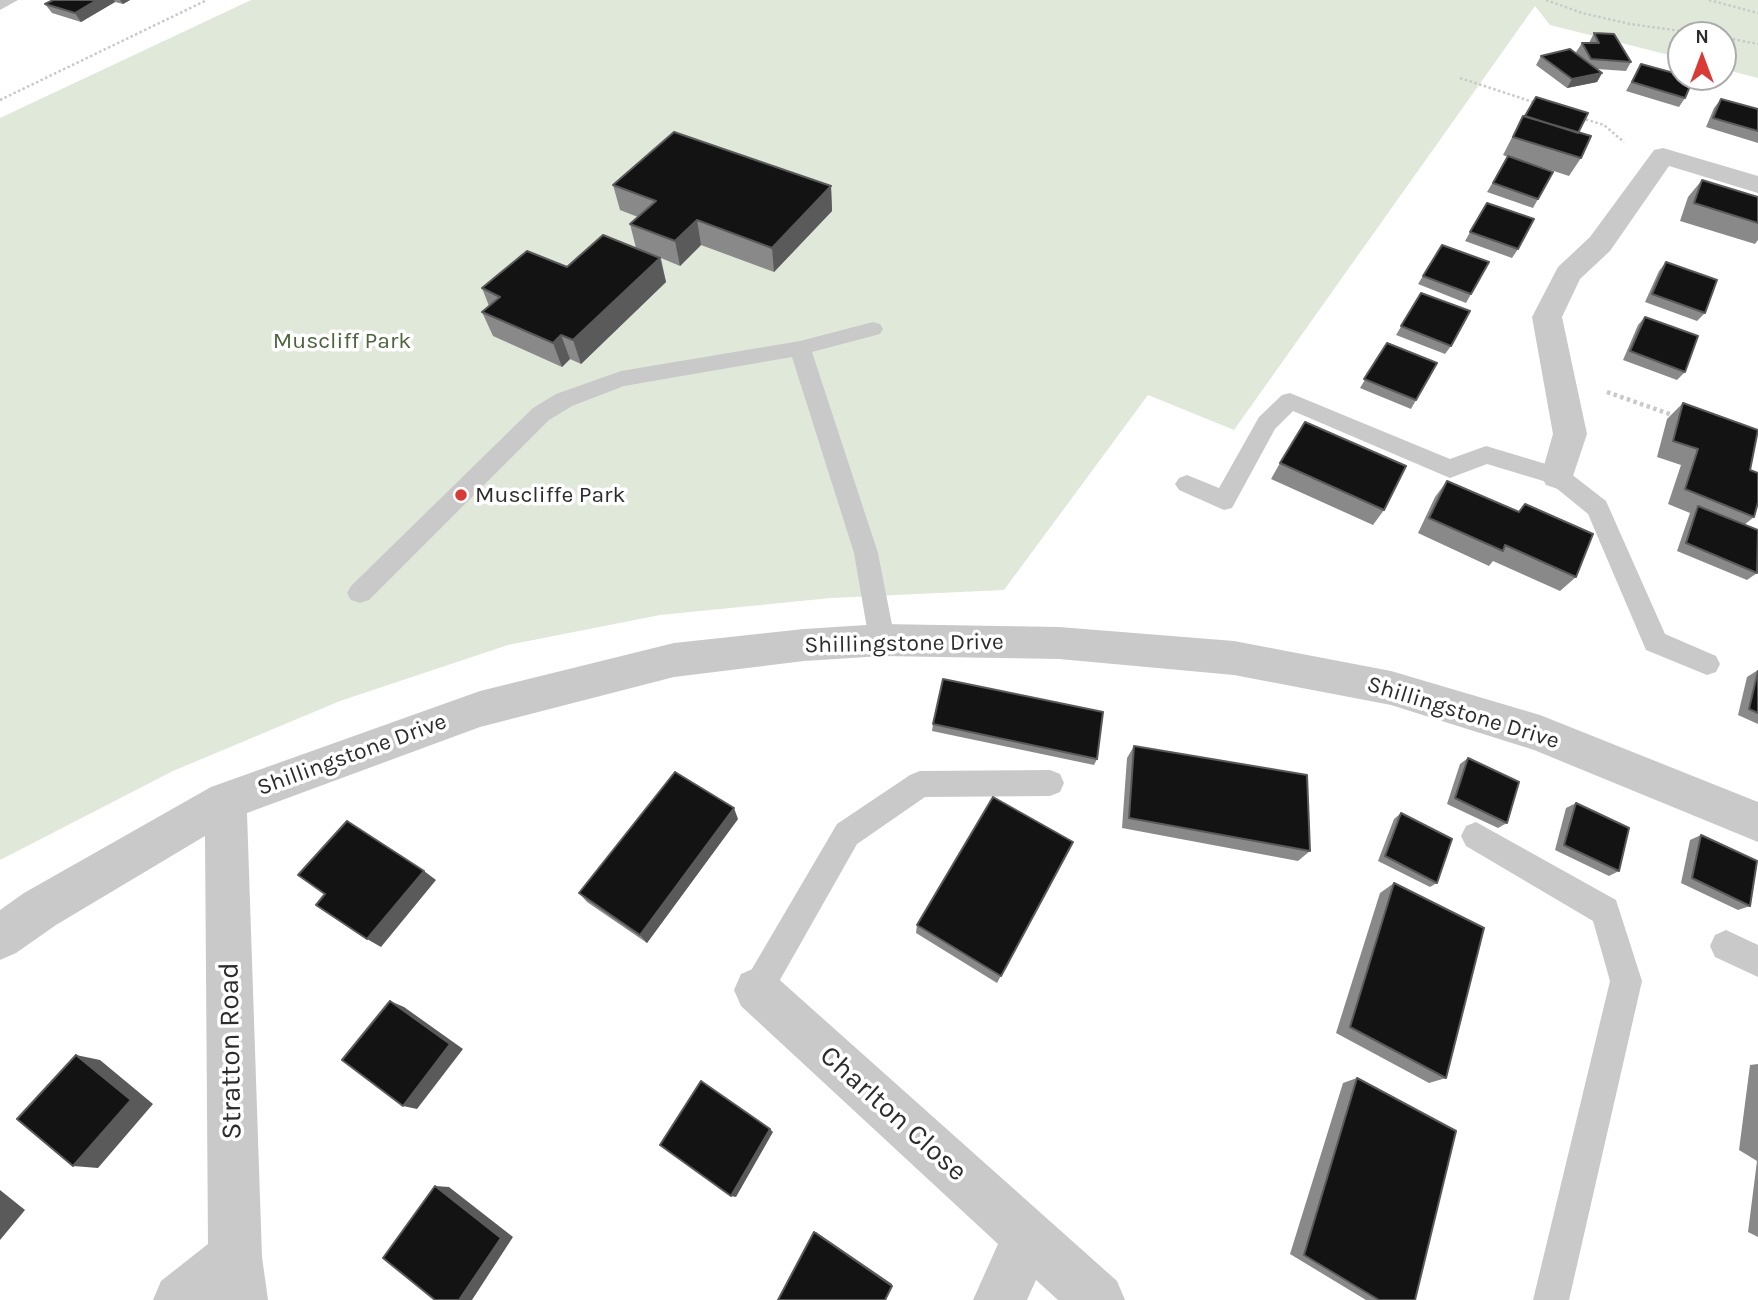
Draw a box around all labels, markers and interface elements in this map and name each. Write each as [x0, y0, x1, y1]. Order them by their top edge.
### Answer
north arrow [1667, 21, 1737, 91]
text: N [1695, 26, 1709, 48]
park label: Muscliff Park [273, 327, 411, 355]
place label: Muscliffe Park [475, 481, 625, 509]
marker: Muscliffe Park [453, 487, 469, 503]
street label: Shillingstone Drive [804, 628, 1004, 660]
street label: Shillingstone Drive [1364, 671, 1562, 755]
street label: Shillingstone Drive [254, 708, 450, 802]
street label: Stratton Road [213, 962, 249, 1140]
street label: Charlton Close [813, 1039, 973, 1189]

